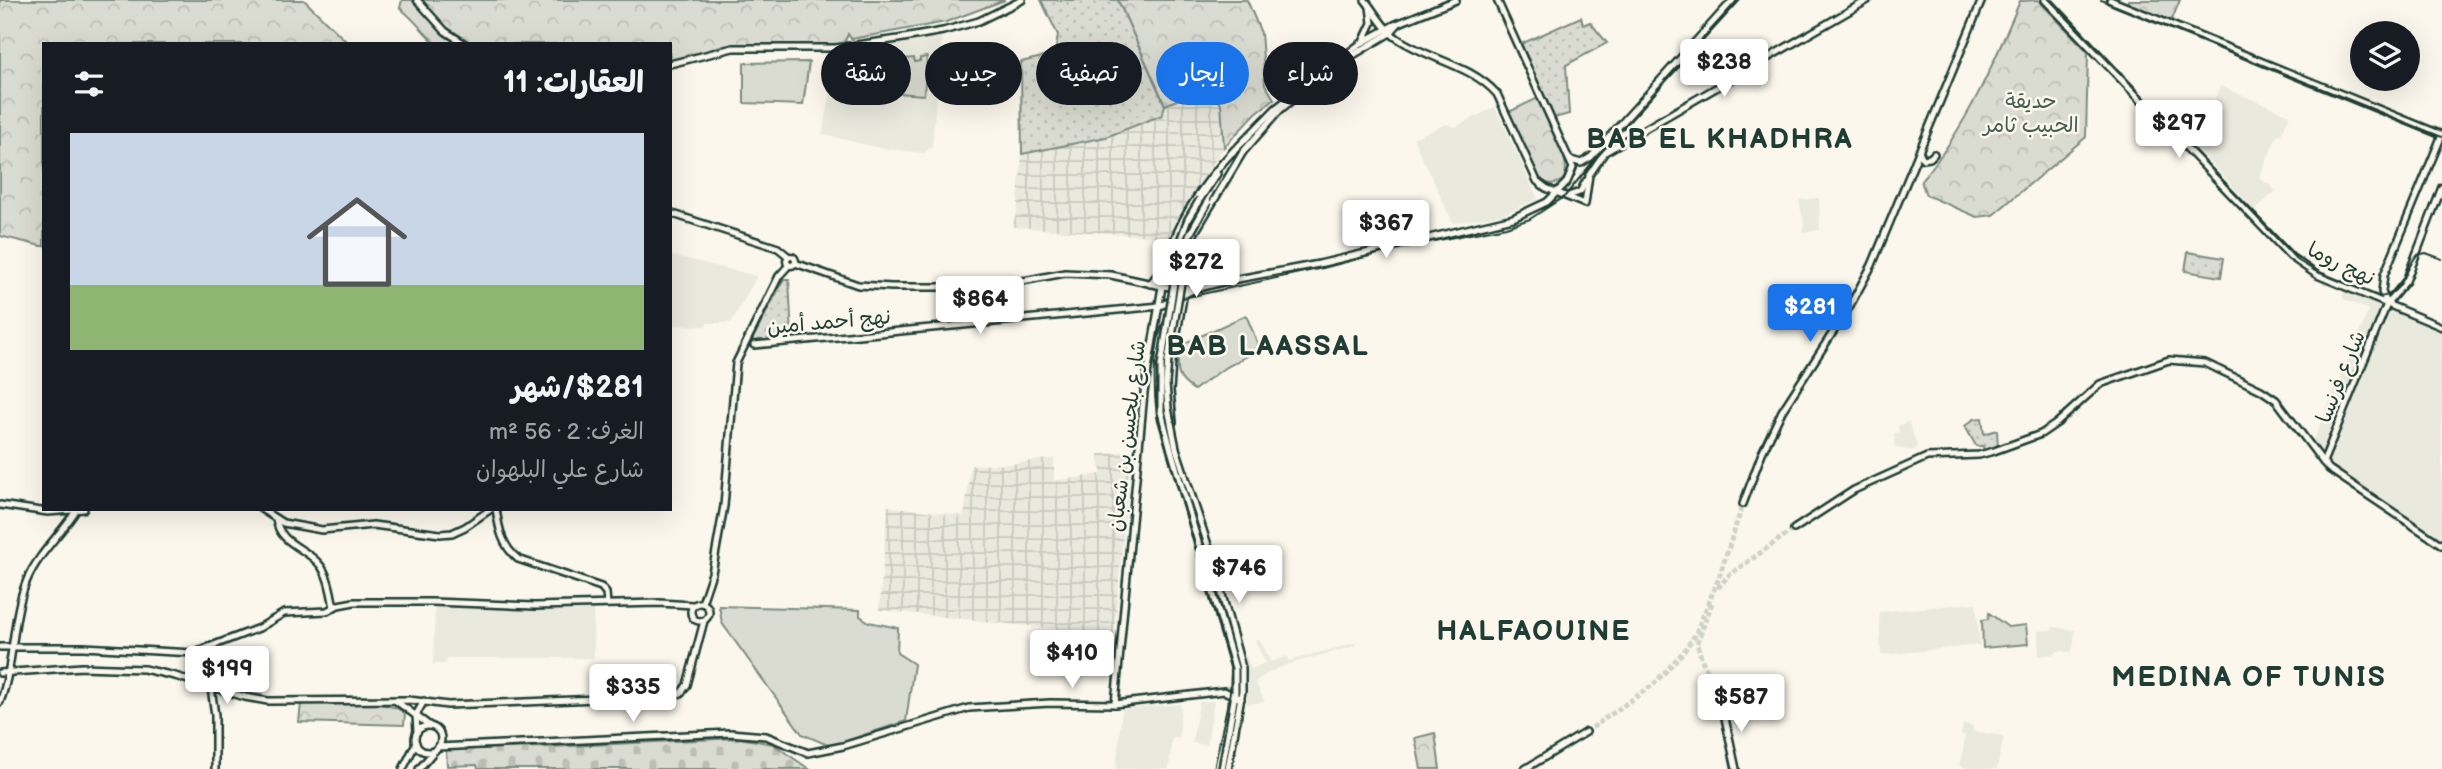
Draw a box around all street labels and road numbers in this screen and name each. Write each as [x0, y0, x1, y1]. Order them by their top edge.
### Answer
street label: نهج روما [2303, 237, 2379, 292]
street label: نهج أحمد أمين [766, 304, 892, 341]
street label: شارع فرنسا [2311, 327, 2373, 428]
street label: شارع بلحسن بن شعبان [1103, 339, 1153, 534]

